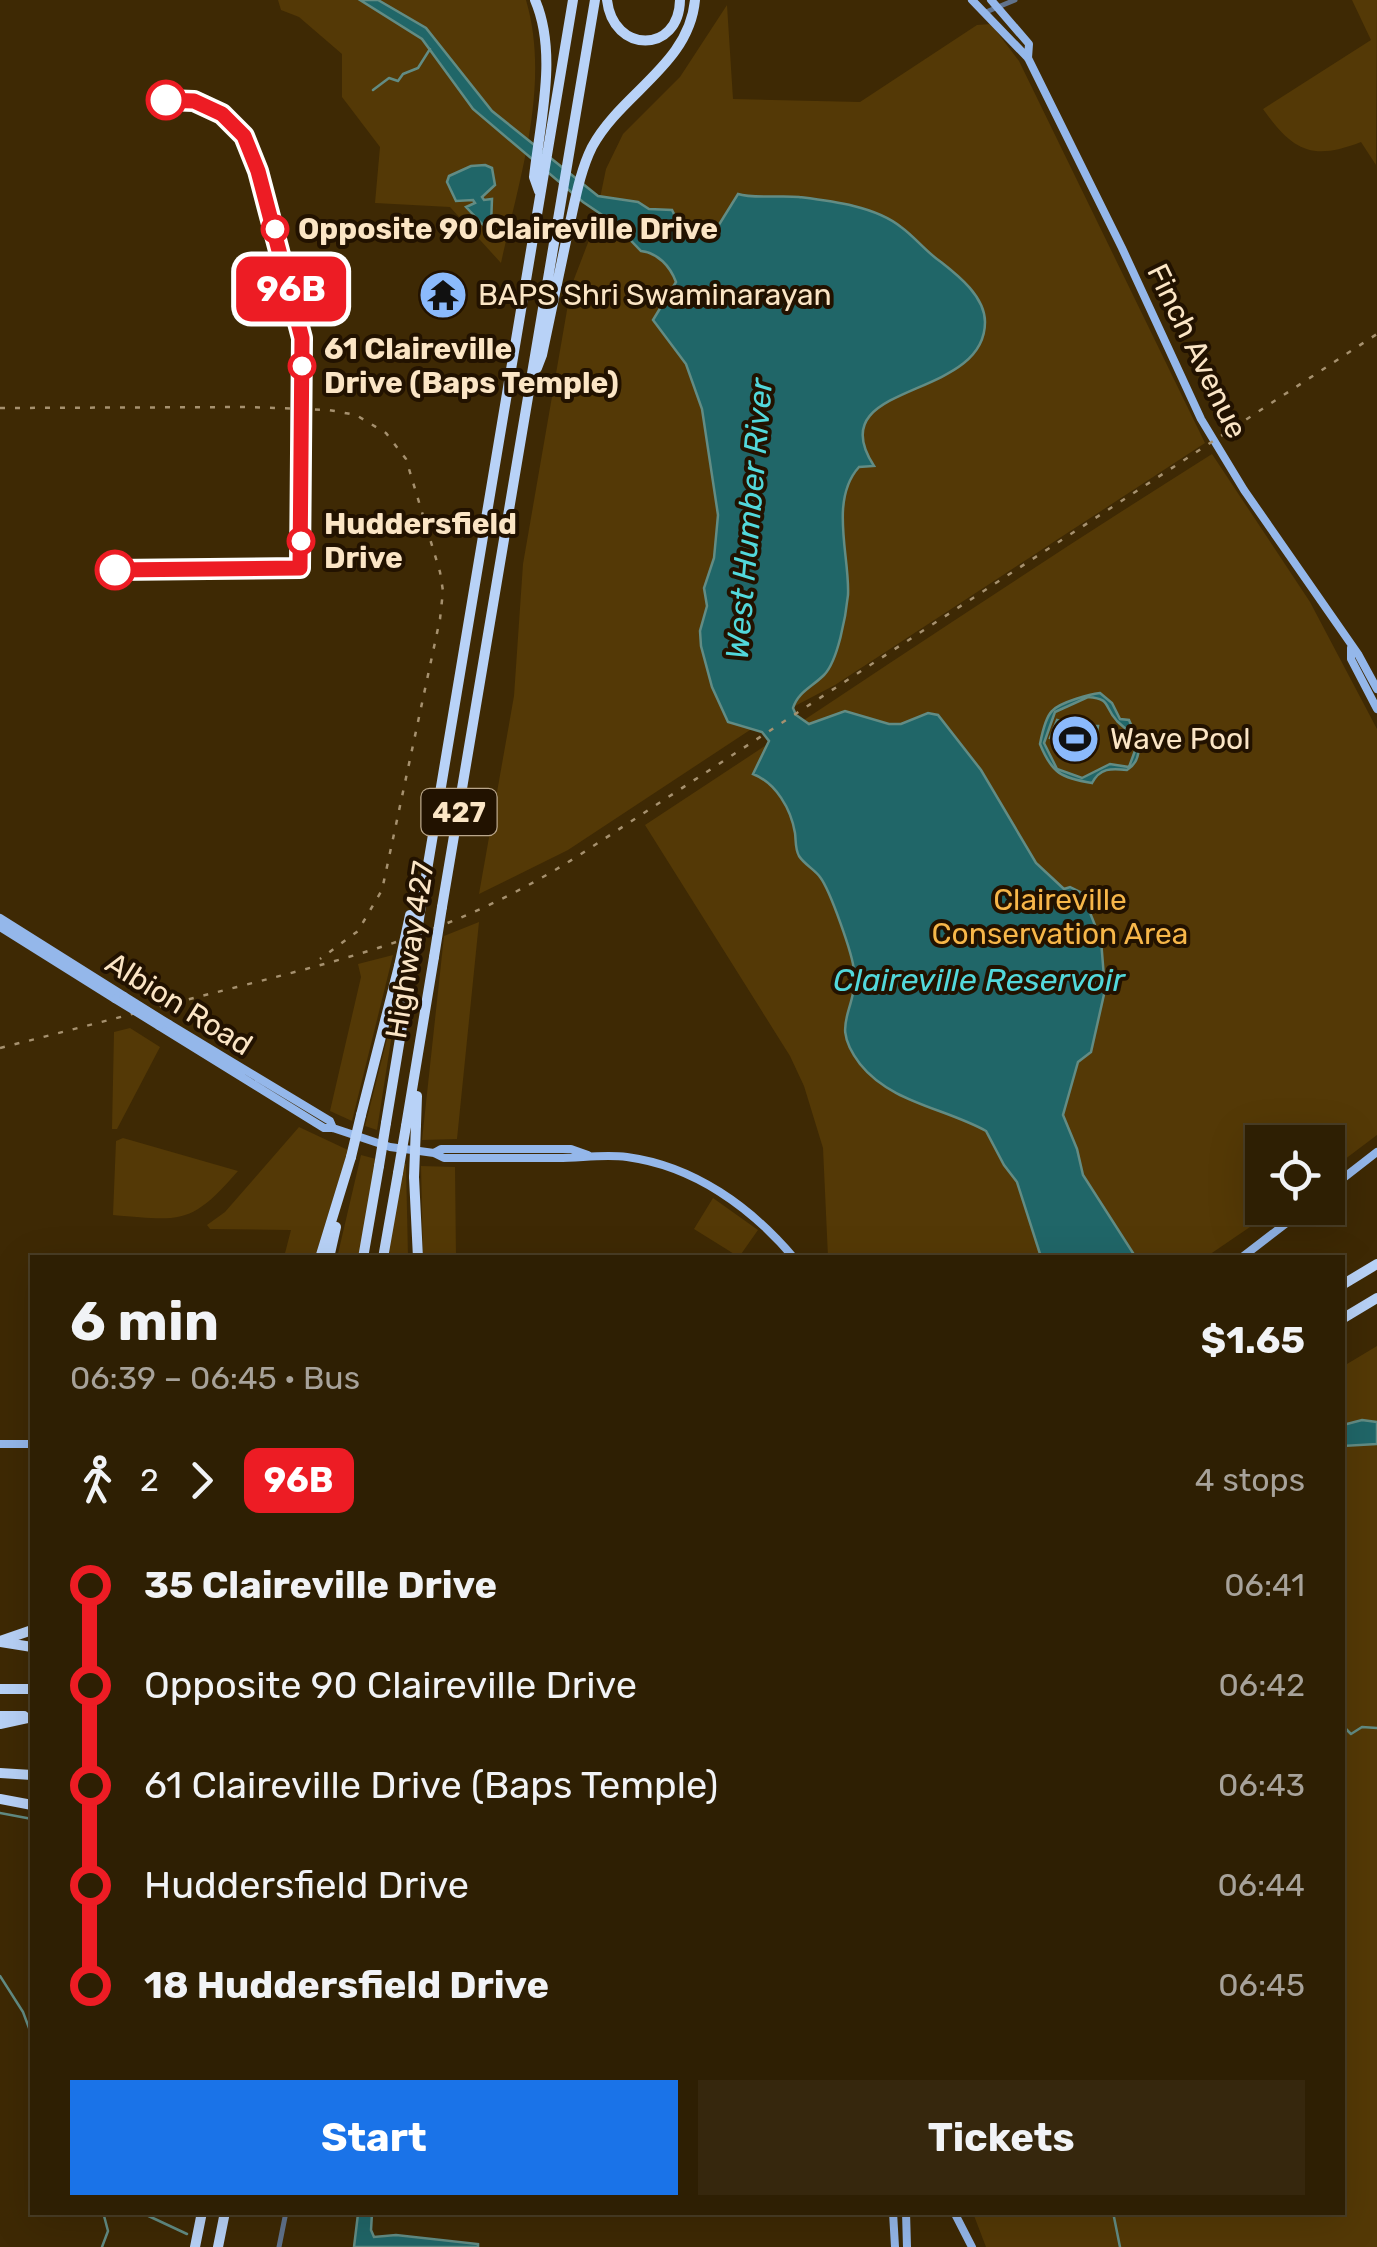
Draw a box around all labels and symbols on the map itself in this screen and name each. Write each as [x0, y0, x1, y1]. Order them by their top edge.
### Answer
unlabelled marker [147, 81, 185, 119]
place label: Opposite 90 Claireville Drive [298, 211, 718, 247]
marker: Opposite 90 Claireville Drive [262, 216, 288, 242]
line badge: 96B [234, 256, 348, 322]
street label: Finch Avenue [1139, 258, 1255, 444]
temple icon: BAPS Shri Swaminarayan [417, 269, 469, 321]
place label: BAPS Shri Swaminarayan [478, 277, 832, 313]
place label: 61 Claireville Drive (Baps Temple) [324, 331, 619, 401]
marker: 61 Claireville Drive (Baps Temple) [289, 353, 315, 379]
water label: West Humber River [718, 375, 780, 661]
place label: Huddersfield Drive [324, 506, 517, 576]
marker: Huddersfield Drive [288, 528, 314, 554]
unlabelled marker [96, 551, 134, 589]
sports icon: Wave Pool [1049, 713, 1101, 765]
place label: Wave Pool [1110, 721, 1251, 757]
road number: 427 [422, 789, 496, 835]
street label: Highway 427 [378, 859, 442, 1041]
park label: Claireville Conservation Area [932, 882, 1188, 952]
street label: Albion Road [99, 945, 259, 1063]
water label: Claireville Reservoir [833, 961, 1127, 999]

